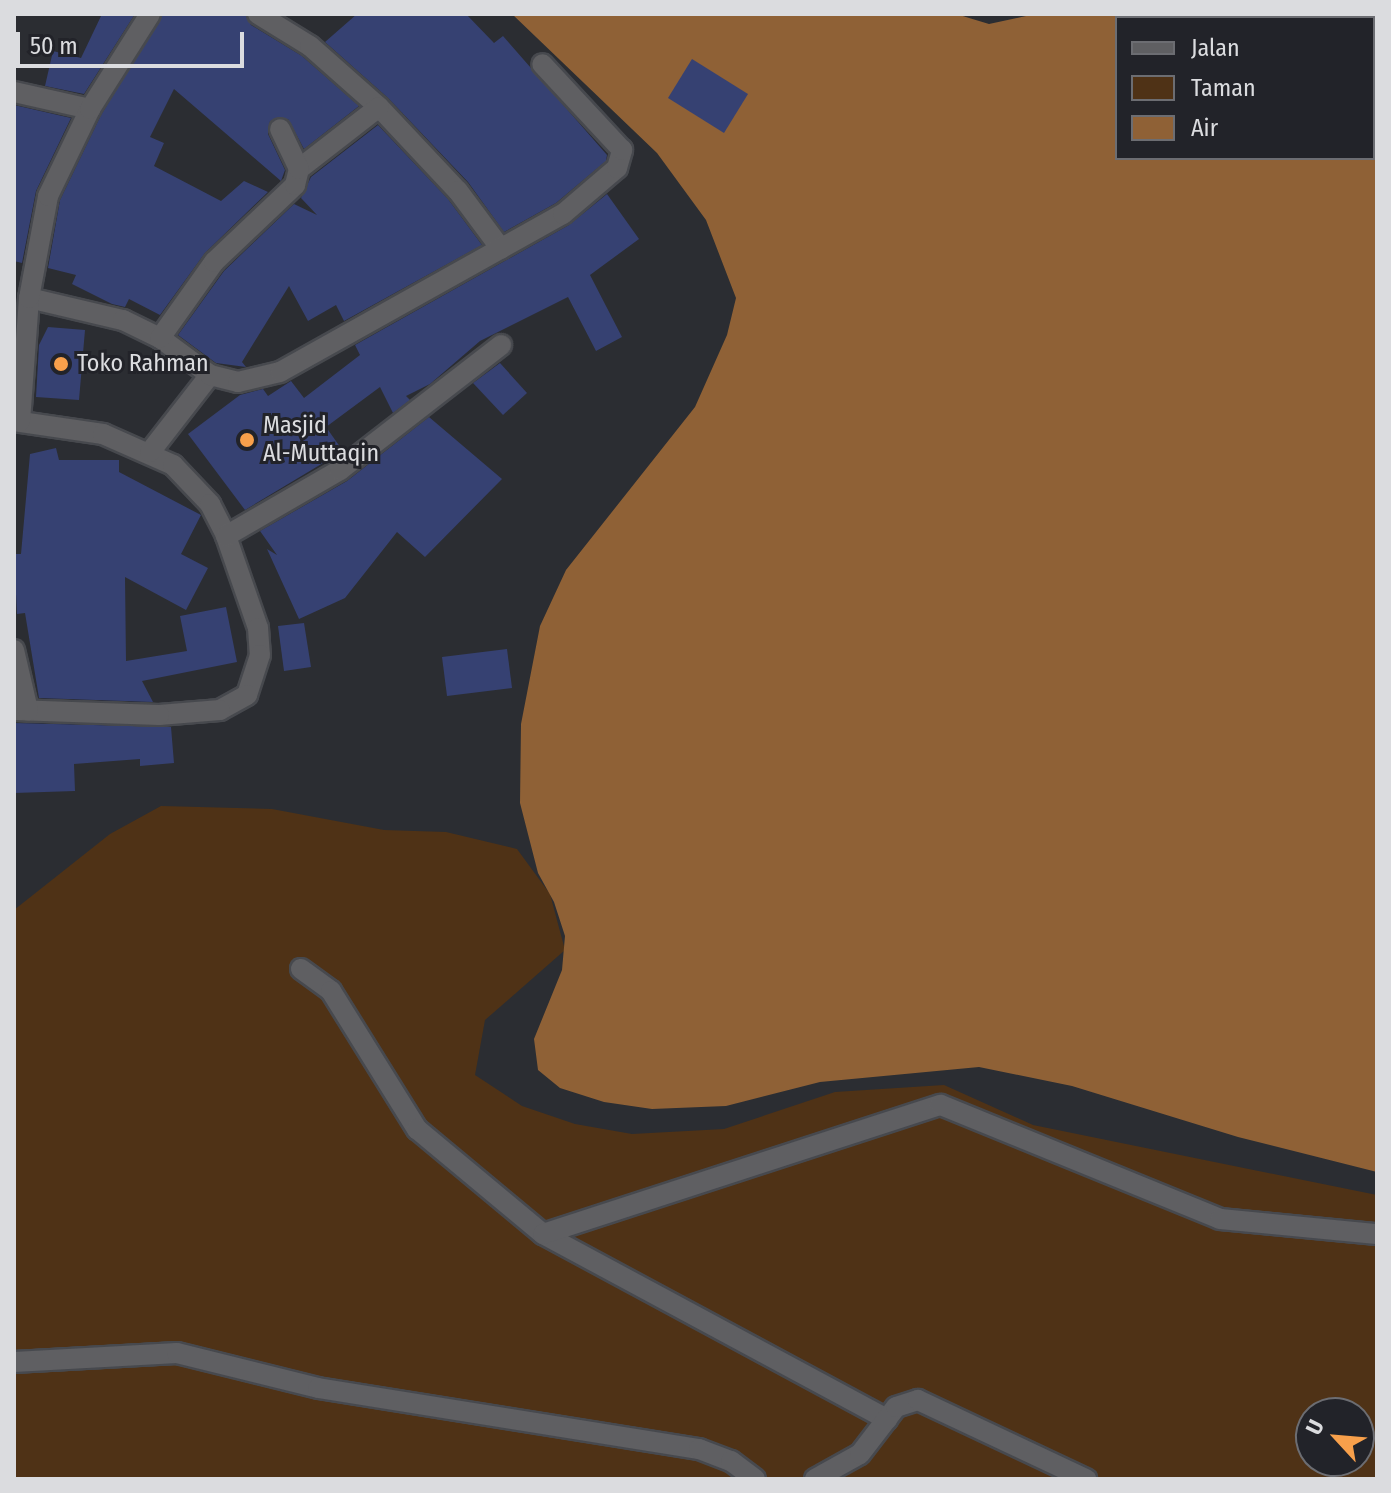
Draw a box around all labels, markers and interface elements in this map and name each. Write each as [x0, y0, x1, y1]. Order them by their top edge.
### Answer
scale bar [20, 16, 248, 66]
legend [1115, 16, 1375, 160]
text: 50 m [30, 32, 78, 60]
text: Jalan [1191, 34, 1240, 62]
text: Taman [1191, 74, 1256, 102]
text: Air [1191, 114, 1218, 142]
place label: Toko Rahman [77, 350, 209, 378]
marker: Toko Rahman [52, 355, 70, 373]
place label: Masjid Al-Muttaqin [263, 412, 379, 468]
marker: Masjid Al-Muttaqin [238, 431, 256, 449]
north arrow [1295, 1397, 1375, 1477]
text: U [1300, 1415, 1330, 1439]

